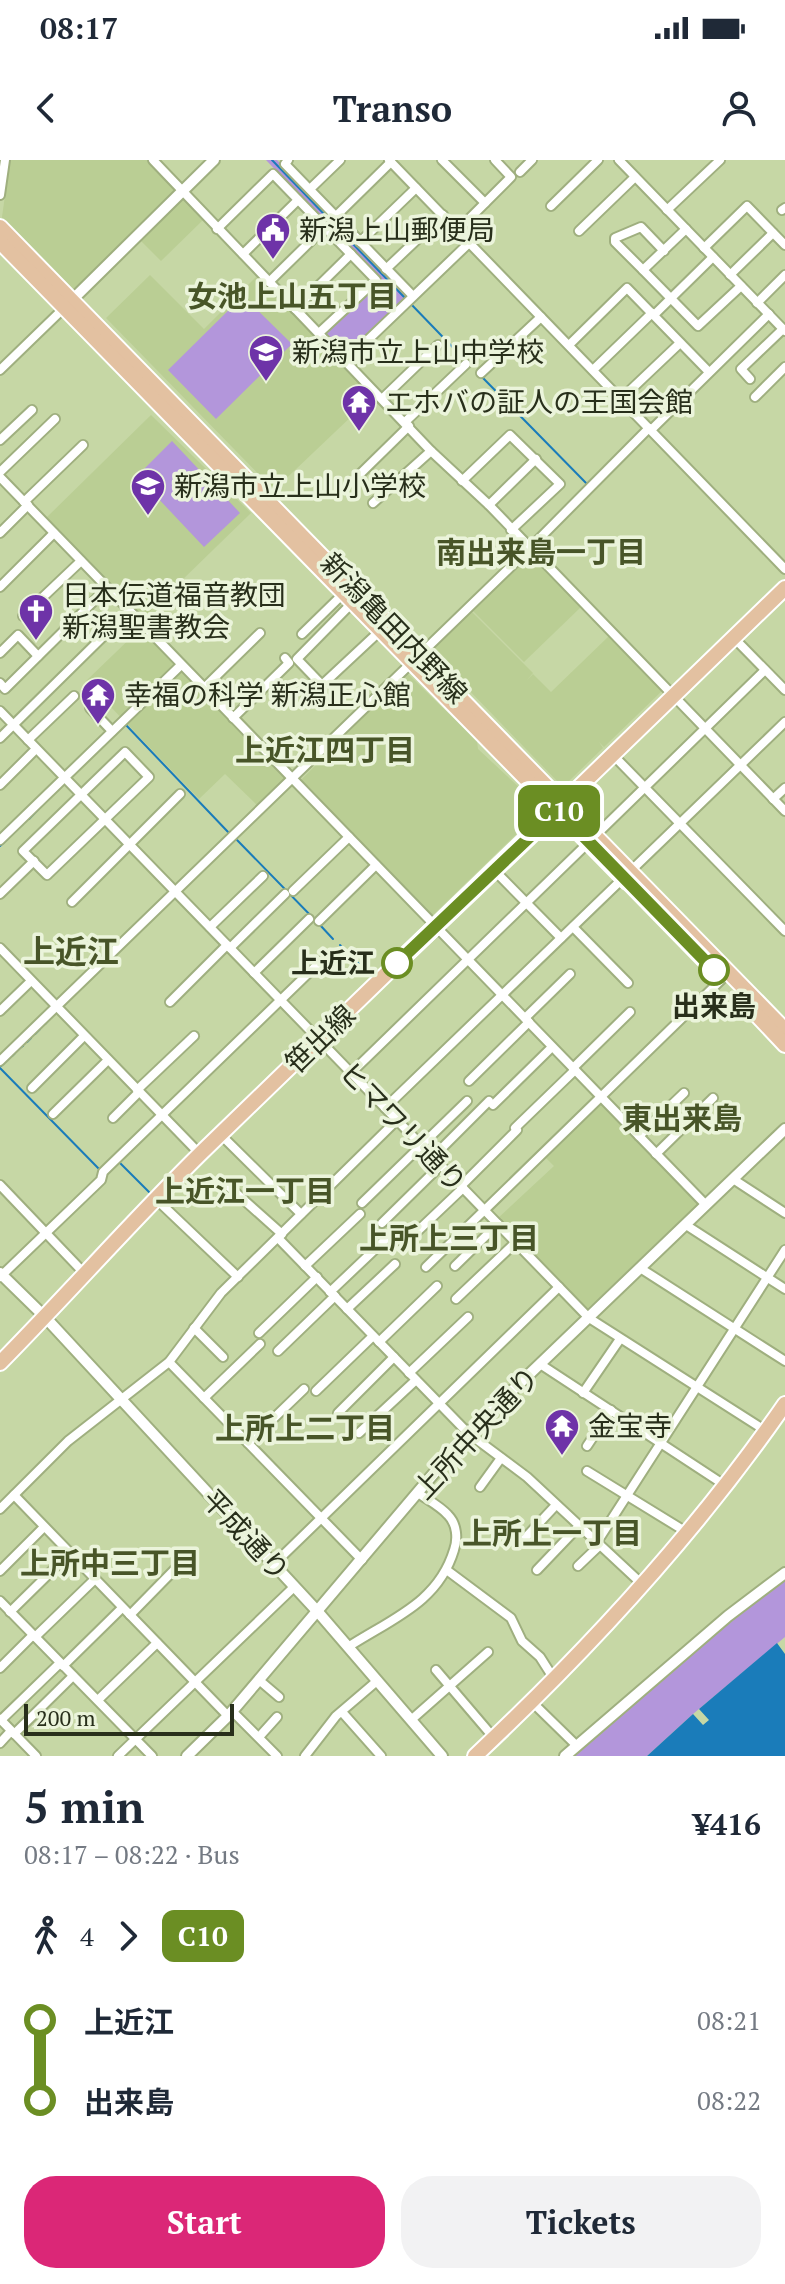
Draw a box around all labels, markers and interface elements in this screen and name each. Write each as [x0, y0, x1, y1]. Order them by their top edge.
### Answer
text: 08:17 [40, 8, 118, 48]
text: Transo [333, 85, 452, 132]
icon: back [24, 86, 68, 130]
icon: person [717, 86, 761, 130]
public building icon: 新潟上山郵便局 [254, 211, 292, 261]
place label: 新潟上山郵便局 [299, 211, 495, 248]
district label: 女池上山五丁目 [187, 276, 397, 316]
school or university icon: 新潟市立上山中学校 [247, 333, 285, 383]
place label: 新潟市立上山中学校 [292, 333, 544, 370]
temple icon: エホバの証人の王国会館 [340, 383, 378, 433]
place label: エホバの証人の王国会館 [385, 383, 693, 420]
school or university icon: 新潟市立上山小学校 [129, 467, 167, 517]
place label: 新潟市立上山小学校 [174, 467, 426, 504]
district label: 南出来島一丁目 [436, 532, 646, 572]
street label: 新潟亀田内野線 [313, 544, 476, 711]
place label: 日本伝道福音教団 新潟聖書教会 [62, 576, 286, 645]
church icon: 日本伝道福音教団 新潟聖書教会 [17, 592, 55, 642]
temple icon: 幸福の科学 新潟正心館 [79, 676, 117, 726]
place label: 幸福の科学 新潟正心館 [124, 676, 411, 713]
district label: 上近江四丁目 [235, 730, 415, 770]
line badge: C10 [513, 785, 605, 837]
text: C10 [534, 792, 584, 829]
district label: 上近江 [23, 930, 119, 972]
place label: 上近江 [291, 944, 375, 981]
marker: 上近江 [382, 948, 412, 978]
marker: 出来島 [699, 955, 729, 985]
place label: 出来島 [672, 987, 756, 1024]
street label: 笹出線 [277, 996, 363, 1081]
street label: ヒマワリ通り [332, 1053, 475, 1200]
district label: 東出来島 [622, 1098, 742, 1138]
district label: 上近江一丁目 [155, 1171, 335, 1211]
district label: 上所上三丁目 [359, 1218, 539, 1258]
street label: 上所中央通り [405, 1359, 546, 1507]
temple icon: 金宝寺 [543, 1407, 581, 1457]
place label: 金宝寺 [588, 1407, 672, 1444]
district label: 上所上二丁目 [215, 1408, 395, 1448]
street label: 平成通り [195, 1481, 298, 1588]
district label: 上所上一丁目 [462, 1513, 642, 1553]
district label: 上所中三丁目 [20, 1543, 200, 1583]
scale bar [24, 1700, 234, 1736]
text: 200 m [36, 1703, 96, 1732]
text: 5 min [24, 1777, 144, 1836]
text: ¥416 [693, 1804, 761, 1844]
text: 08:17 – 08:22 · Bus [24, 1837, 240, 1871]
icon: walk [24, 1914, 68, 1958]
icon: forward [106, 1914, 150, 1958]
text: C10 [178, 1917, 228, 1954]
text: 4 [80, 1919, 94, 1953]
text: 上近江 [84, 2002, 174, 2042]
text: 08:21 [697, 2003, 761, 2037]
text: 出来島 [84, 2082, 174, 2122]
text: 08:22 [697, 2083, 761, 2117]
button: Start [24, 2176, 385, 2268]
button: Tickets [401, 2176, 761, 2268]

